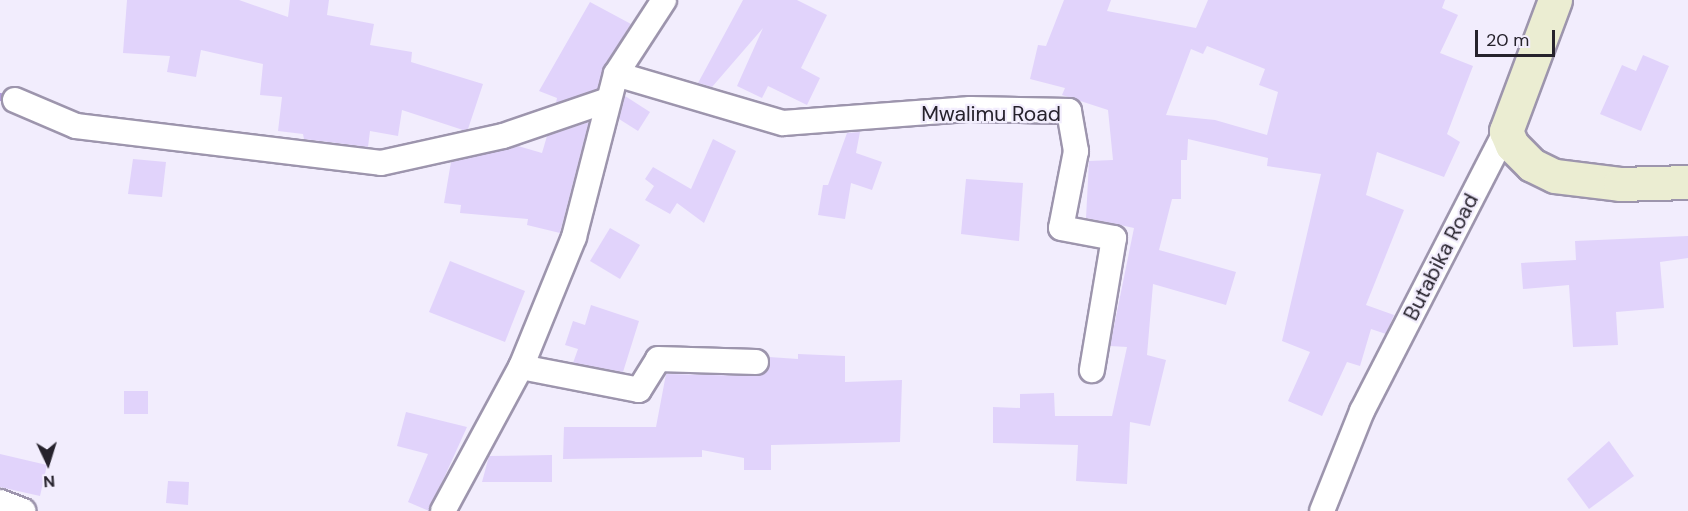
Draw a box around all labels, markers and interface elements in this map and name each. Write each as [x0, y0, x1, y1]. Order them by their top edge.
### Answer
scale bar [1478, 18, 1558, 56]
text: 20 m [1486, 28, 1529, 52]
street label: Mwalimu Road [921, 101, 1061, 127]
street label: Butabika Road [1398, 189, 1484, 325]
north arrow [18, 433, 78, 493]
text: N [43, 471, 56, 492]

